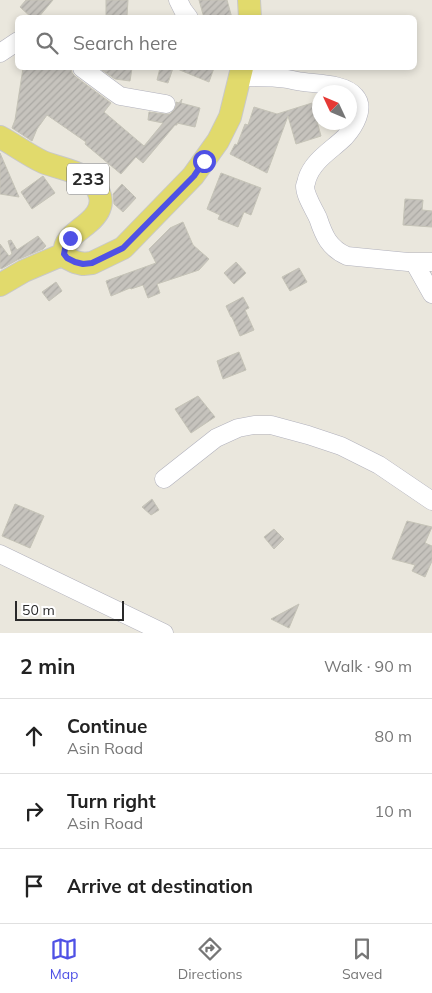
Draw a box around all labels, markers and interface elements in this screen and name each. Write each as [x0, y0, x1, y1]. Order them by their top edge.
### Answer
search box [15, 15, 417, 70]
icon: search [33, 29, 61, 57]
text: Search here [73, 31, 177, 55]
north arrow [312, 85, 357, 130]
route start [193, 150, 216, 173]
road number: 233 [67, 163, 109, 194]
route end [59, 227, 82, 250]
scale bar [15, 598, 124, 621]
text: 50 m [22, 601, 55, 619]
text: 2 min [20, 653, 75, 679]
text: Walk · 90 m [324, 656, 412, 676]
text: Continue [67, 714, 147, 738]
icon: ahead [20, 722, 48, 750]
text: 80 m [375, 726, 412, 746]
text: Asin Road [67, 738, 143, 758]
text: Turn right [67, 789, 156, 813]
icon: right [20, 797, 48, 825]
text: 10 m [375, 801, 412, 821]
text: Asin Road [67, 813, 143, 833]
icon: arrive [20, 872, 48, 900]
text: Arrive at destination [67, 874, 253, 898]
tab: Map [50, 935, 78, 983]
tab: Directions [178, 935, 243, 983]
tab: Saved [342, 935, 382, 983]

